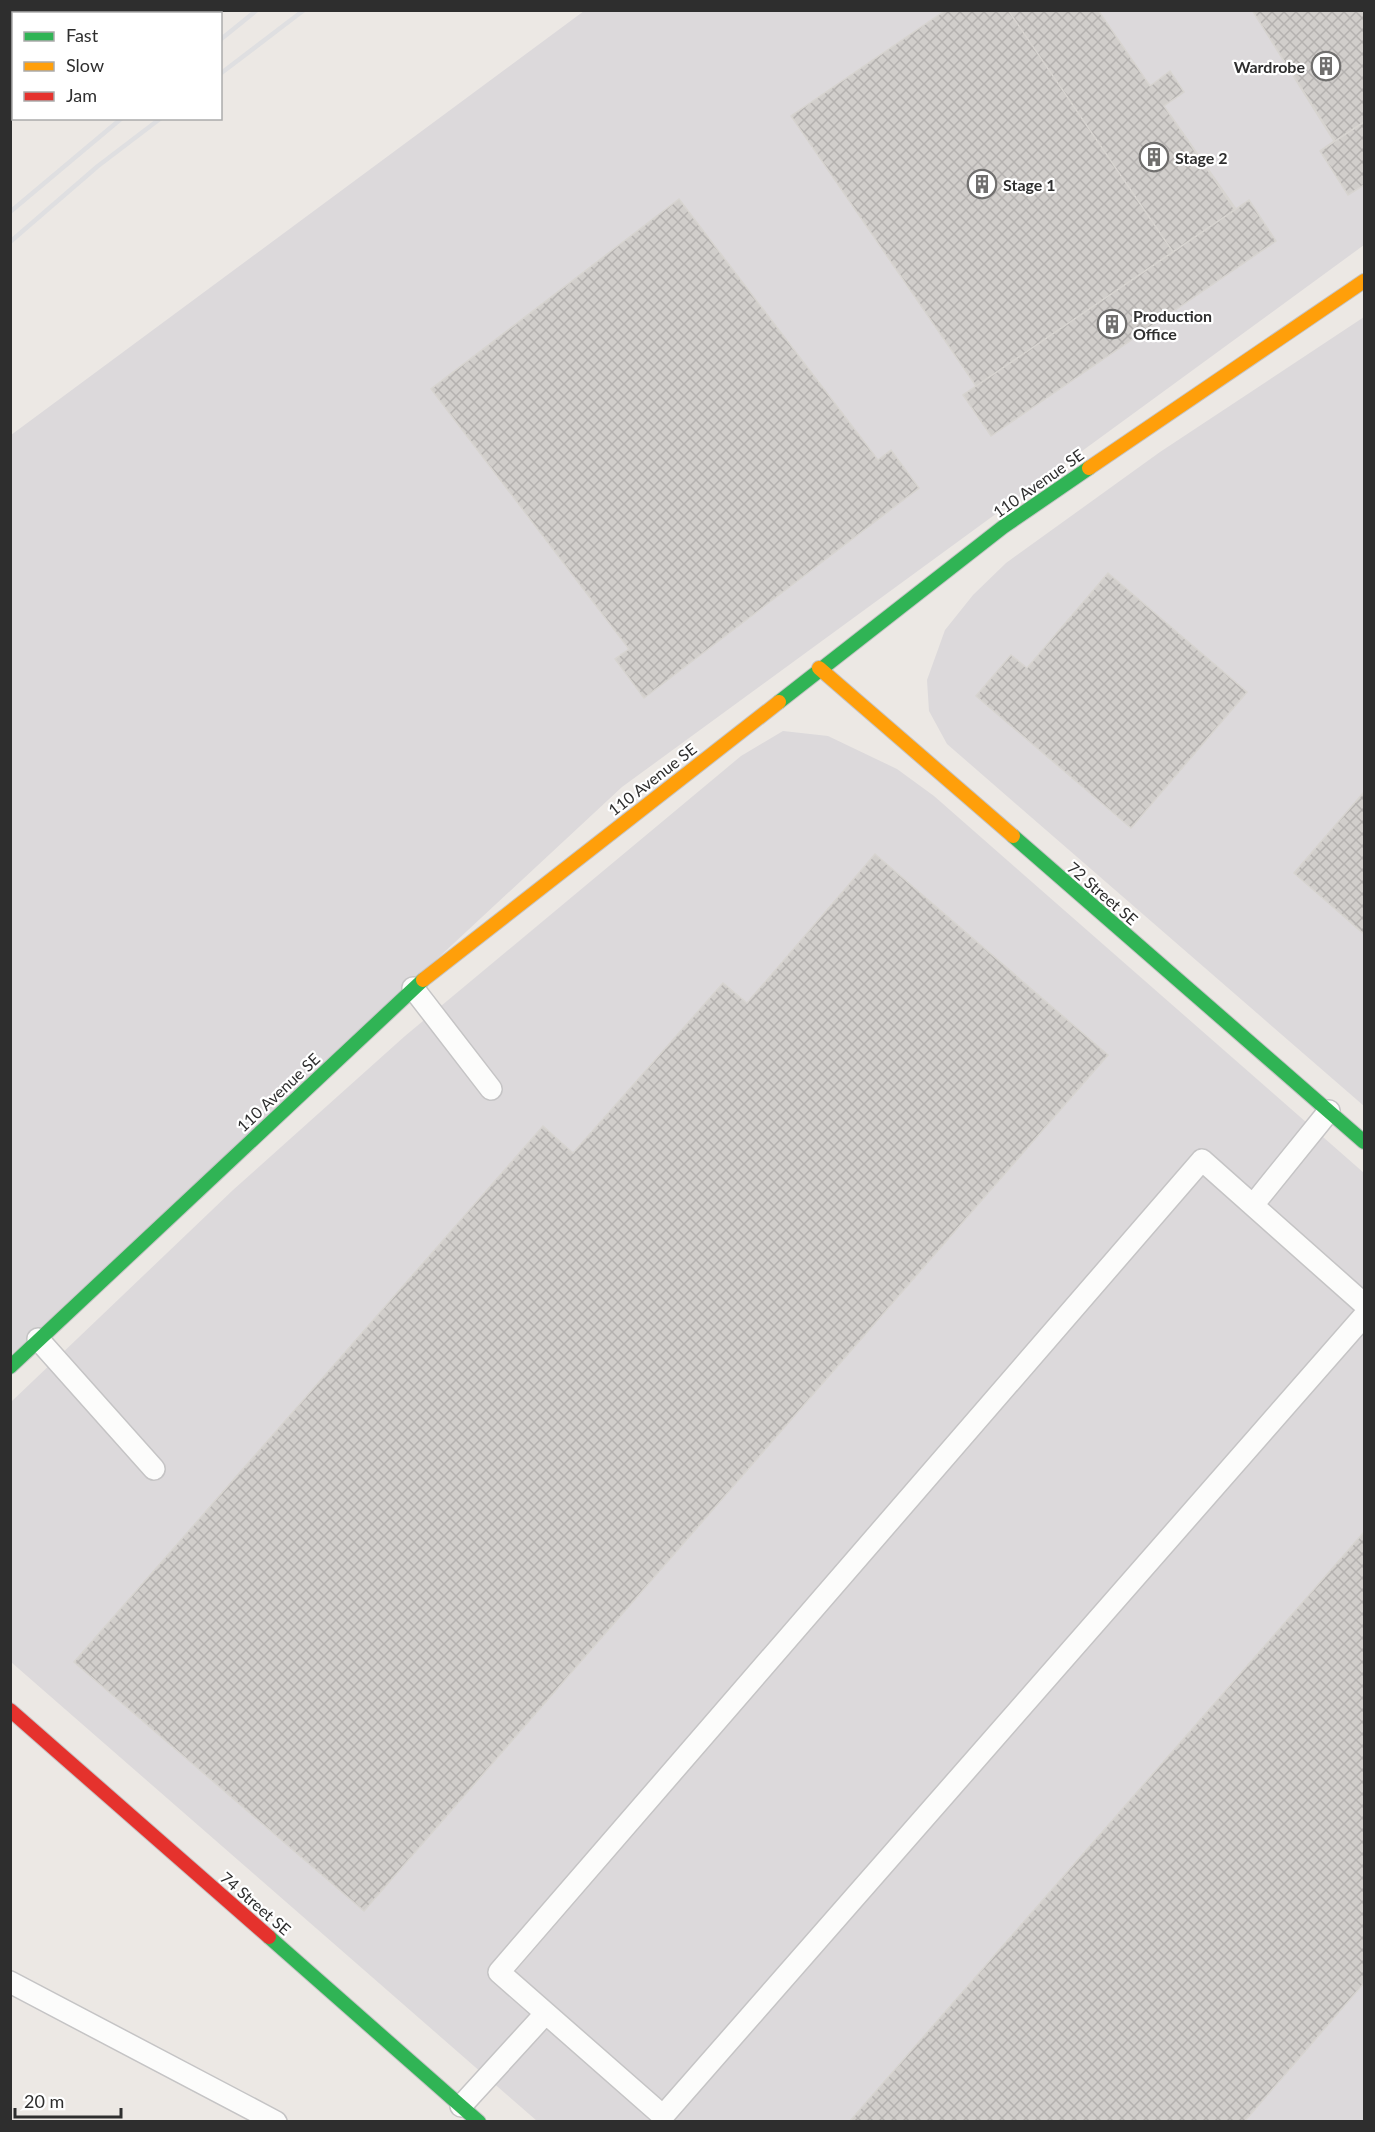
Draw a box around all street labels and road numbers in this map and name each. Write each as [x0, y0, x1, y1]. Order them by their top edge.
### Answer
street label: 110 Avenue SE [989, 445, 1087, 521]
street label: 110 Avenue SE [604, 739, 700, 819]
street label: 72 Street SE [1064, 857, 1142, 929]
street label: 110 Avenue SE [233, 1049, 323, 1135]
street label: 74 Street SE [217, 1867, 295, 1939]

